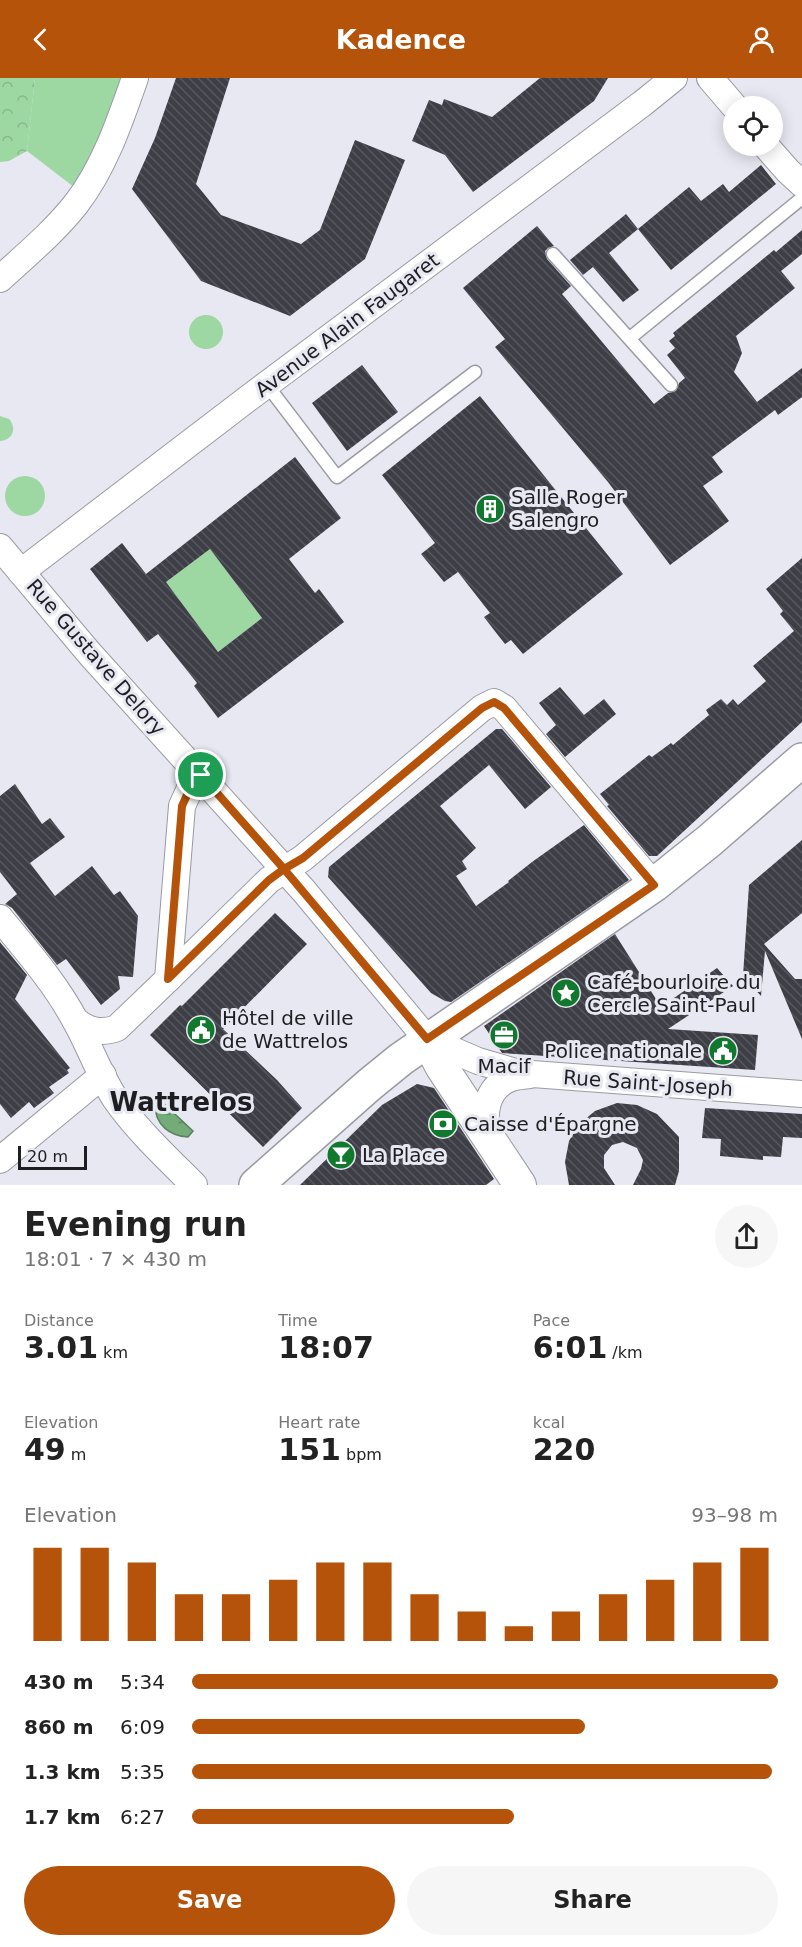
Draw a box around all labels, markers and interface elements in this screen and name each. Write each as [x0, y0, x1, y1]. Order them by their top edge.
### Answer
icon: back [24, 23, 57, 56]
icon: person [745, 23, 778, 56]
text: Kadence [336, 24, 466, 55]
map controls [723, 96, 783, 156]
button: locate [723, 96, 783, 156]
street label: Avenue Alain Faugaret [250, 248, 444, 402]
place label: Salle Roger Salengro [511, 485, 625, 532]
building icon: Salle Roger Salengro [474, 493, 506, 525]
street label: Rue Gustave Delory [22, 574, 170, 740]
pin [175, 749, 226, 800]
icon: arrive [184, 758, 217, 791]
place label: Café-bourloire du Cercle Saint-Paul [587, 970, 761, 1017]
place icon: Café-bourloire du Cercle Saint-Paul [550, 977, 582, 1009]
place label: Hôtel de ville de Wattrelos [222, 1006, 354, 1053]
public building icon: Hôtel de ville de Wattrelos [185, 1014, 217, 1046]
office icon: Macif [488, 1019, 520, 1051]
public building icon: Police nationale [707, 1035, 739, 1067]
place label: Police nationale [544, 1039, 702, 1063]
place label: Macif [477, 1054, 532, 1078]
street label: Rue Saint-Joseph [562, 1065, 734, 1101]
district label: Wattrelos [110, 1087, 252, 1117]
bank icon: Caisse d'Épargne [427, 1108, 459, 1140]
place label: Caisse d'Épargne [464, 1112, 637, 1136]
bar icon: La Place [325, 1139, 357, 1171]
scale bar [18, 1143, 87, 1170]
place label: La Place [362, 1143, 445, 1167]
text: 20 m [27, 1147, 68, 1166]
text: Evening run [24, 1205, 247, 1244]
button: share [715, 1205, 778, 1268]
text: 18:01 · 7 × 430 m [24, 1247, 207, 1271]
text: Distance [24, 1311, 94, 1330]
text: Time [278, 1311, 317, 1330]
text: Pace [533, 1311, 570, 1330]
text: 3.01 [24, 1330, 98, 1365]
text: 18:07 [278, 1330, 374, 1365]
text: 6:01 [533, 1330, 607, 1365]
text: km [98, 1343, 128, 1362]
text: /km [607, 1343, 643, 1362]
text: Elevation [24, 1413, 98, 1432]
text: Heart rate [278, 1413, 360, 1432]
text: kcal [533, 1413, 565, 1432]
text: 49 [24, 1432, 66, 1467]
text: 151 [278, 1432, 341, 1467]
text: 220 [533, 1432, 595, 1467]
text: m [66, 1445, 86, 1464]
text: bpm [341, 1445, 382, 1464]
text: Elevation [24, 1503, 117, 1527]
text: 93–98 m [691, 1503, 778, 1527]
text: 430 m [24, 1670, 94, 1694]
text: 5:34 [120, 1670, 165, 1694]
text: 860 m [24, 1715, 94, 1739]
text: 6:09 [120, 1715, 165, 1739]
text: 1.3 km [24, 1760, 101, 1784]
text: 5:35 [120, 1760, 165, 1784]
text: 1.7 km [24, 1805, 101, 1829]
text: 6:27 [120, 1805, 165, 1829]
button: Save [24, 1866, 395, 1935]
button: Share [407, 1866, 778, 1935]

